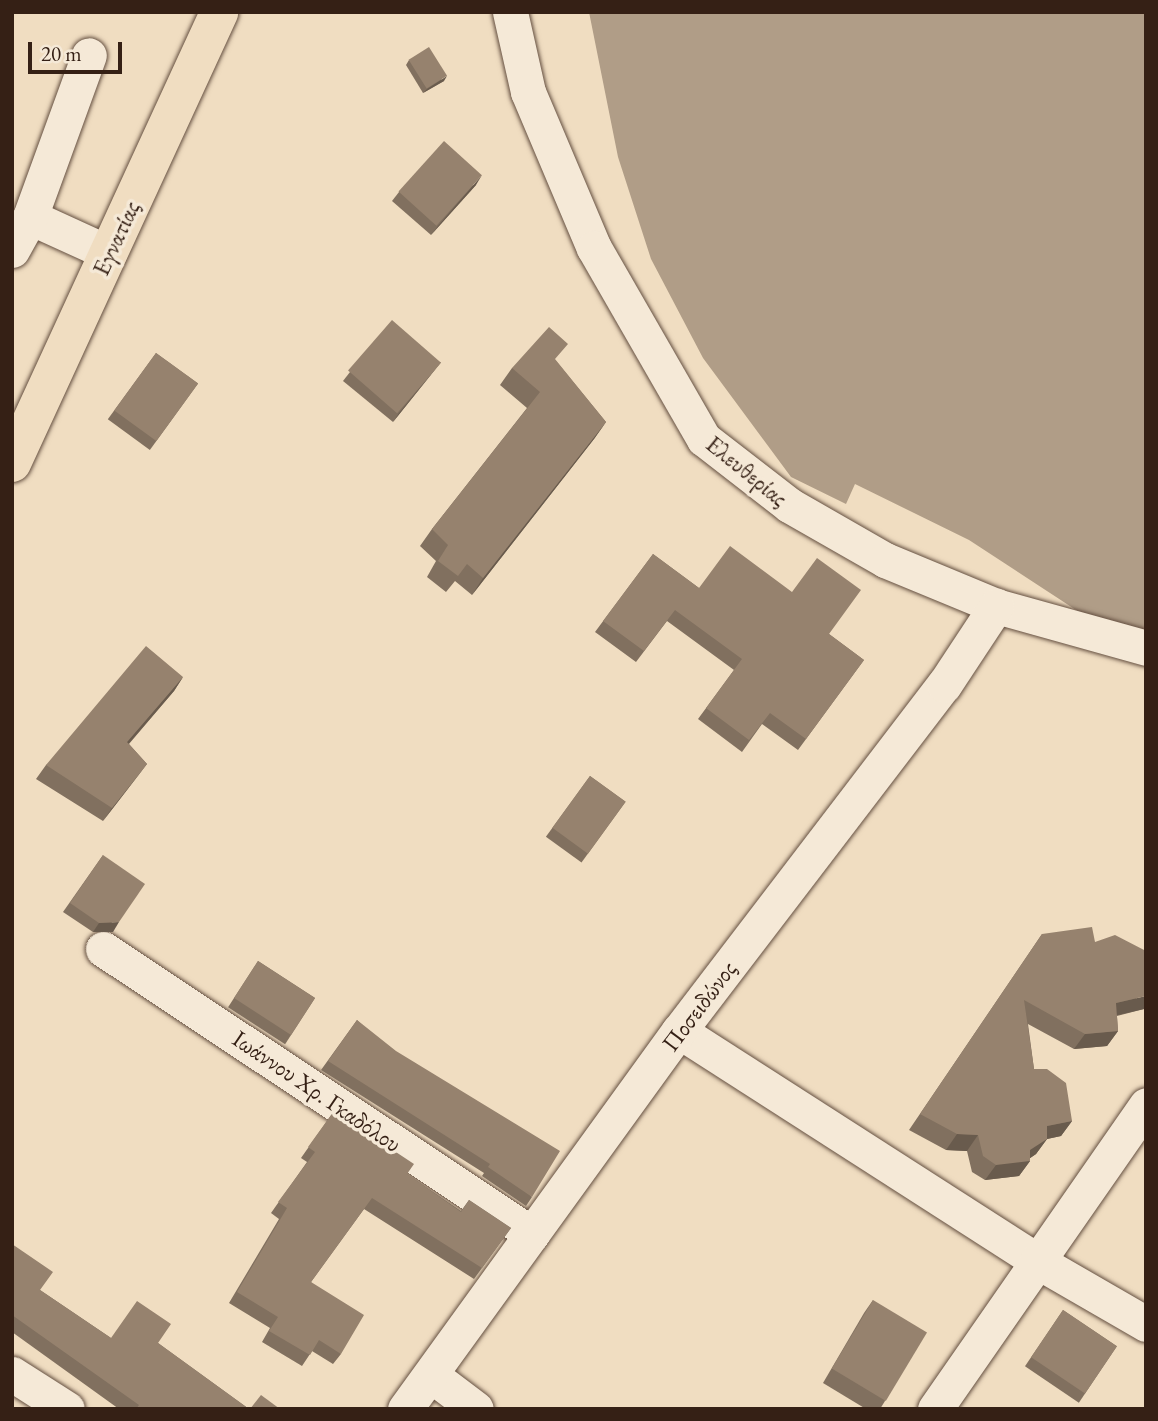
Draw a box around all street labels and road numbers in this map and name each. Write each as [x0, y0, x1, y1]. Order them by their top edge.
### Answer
street label: Εγνατίας [86, 196, 146, 280]
street label: Ελευθερίας [700, 429, 794, 513]
street label: Ποσειδώνος [656, 955, 742, 1057]
street label: Ιωάννου Χρ. Γκαδόλου [227, 1024, 407, 1158]

